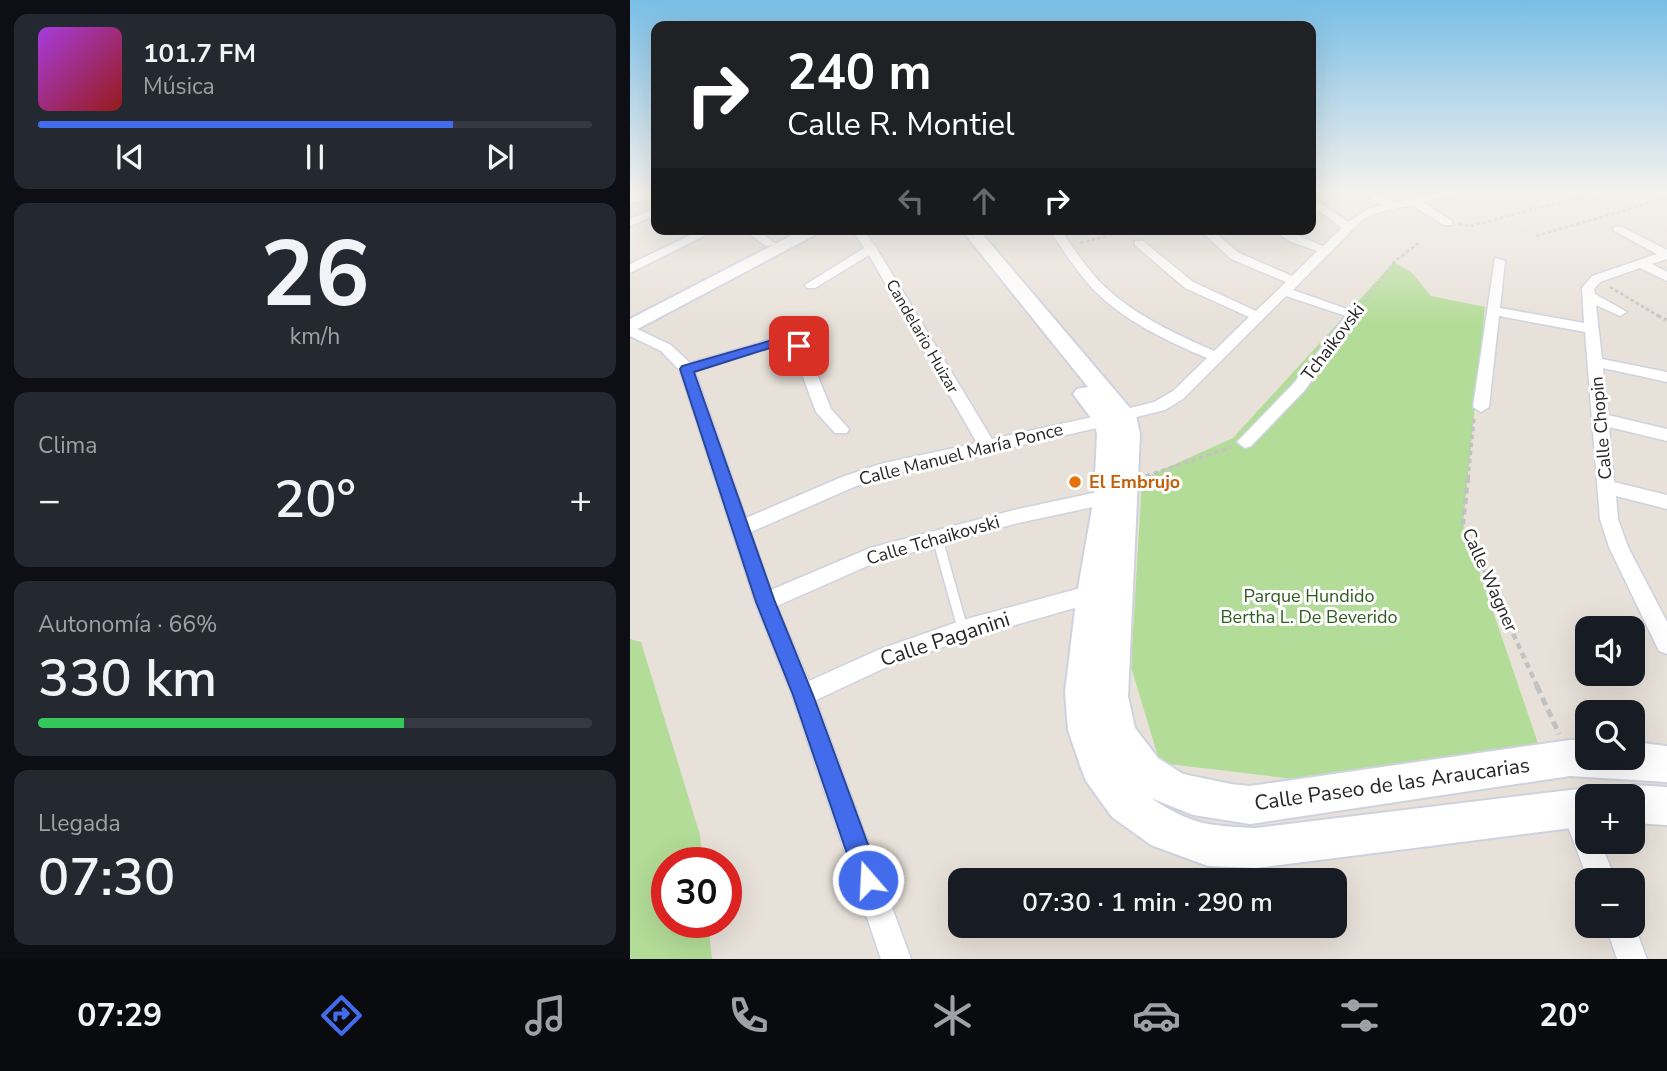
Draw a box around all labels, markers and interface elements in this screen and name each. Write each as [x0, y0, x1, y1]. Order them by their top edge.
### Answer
text: 101.7 FM [143, 36, 256, 71]
text: 240 m [787, 39, 931, 106]
icon: right [672, 49, 763, 140]
text: Música [143, 71, 215, 102]
text: Calle R. Montiel [787, 103, 1015, 146]
icon: previous [111, 138, 149, 176]
icon: pause [296, 138, 334, 176]
icon: next [481, 138, 519, 176]
icon: left [892, 182, 930, 220]
icon: ahead [965, 182, 1003, 220]
icon: right [1038, 182, 1076, 220]
text: 26 [260, 213, 370, 337]
street label: Candelario Huizar [881, 276, 964, 398]
street label: Tchaikovski [1296, 298, 1370, 386]
pin [769, 316, 829, 376]
text: km/h [290, 321, 340, 352]
icon: arrive [780, 327, 818, 365]
street label: Calle Chopin [1585, 375, 1617, 481]
street label: Calle Manuel María Ponce [856, 417, 1066, 491]
text: Clima [38, 430, 98, 461]
text: 20° [274, 464, 356, 535]
place label: El Embrujo [1089, 470, 1180, 494]
marker: El Embrujo [1067, 474, 1083, 490]
text: − [38, 475, 61, 526]
text: + [569, 475, 592, 526]
street label: Calle Tchaikovski [864, 510, 1002, 570]
street label: Calle Wagner [1456, 524, 1524, 636]
park label: Parque Hundido Bertha L. De Beverido [1220, 584, 1398, 629]
street label: Calle Paganini [877, 605, 1013, 673]
text: Autonomía · 66% [38, 609, 218, 640]
map controls [1575, 616, 1645, 938]
button: sound [1575, 616, 1645, 686]
text: 330 km [38, 643, 217, 714]
button: search [1575, 700, 1645, 770]
street label: Calle Paseo de las Araucarias [1253, 751, 1531, 817]
button: + [1575, 784, 1645, 854]
text: Llegada [38, 808, 121, 839]
text: 07:30 [38, 842, 175, 913]
position arrow [831, 843, 905, 917]
speed limit sign: 30 [651, 847, 742, 938]
button: − [1575, 868, 1645, 938]
text: 07:30 · 1 min · 290 m [1022, 885, 1273, 920]
icon: directions [317, 991, 366, 1040]
icon: music [521, 991, 570, 1040]
icon: phone [724, 991, 773, 1040]
icon: climate [928, 991, 977, 1040]
icon: car [1132, 991, 1181, 1040]
icon: filters [1335, 991, 1384, 1040]
text: 07:29 [77, 994, 162, 1037]
text: 20° [1539, 994, 1590, 1037]

